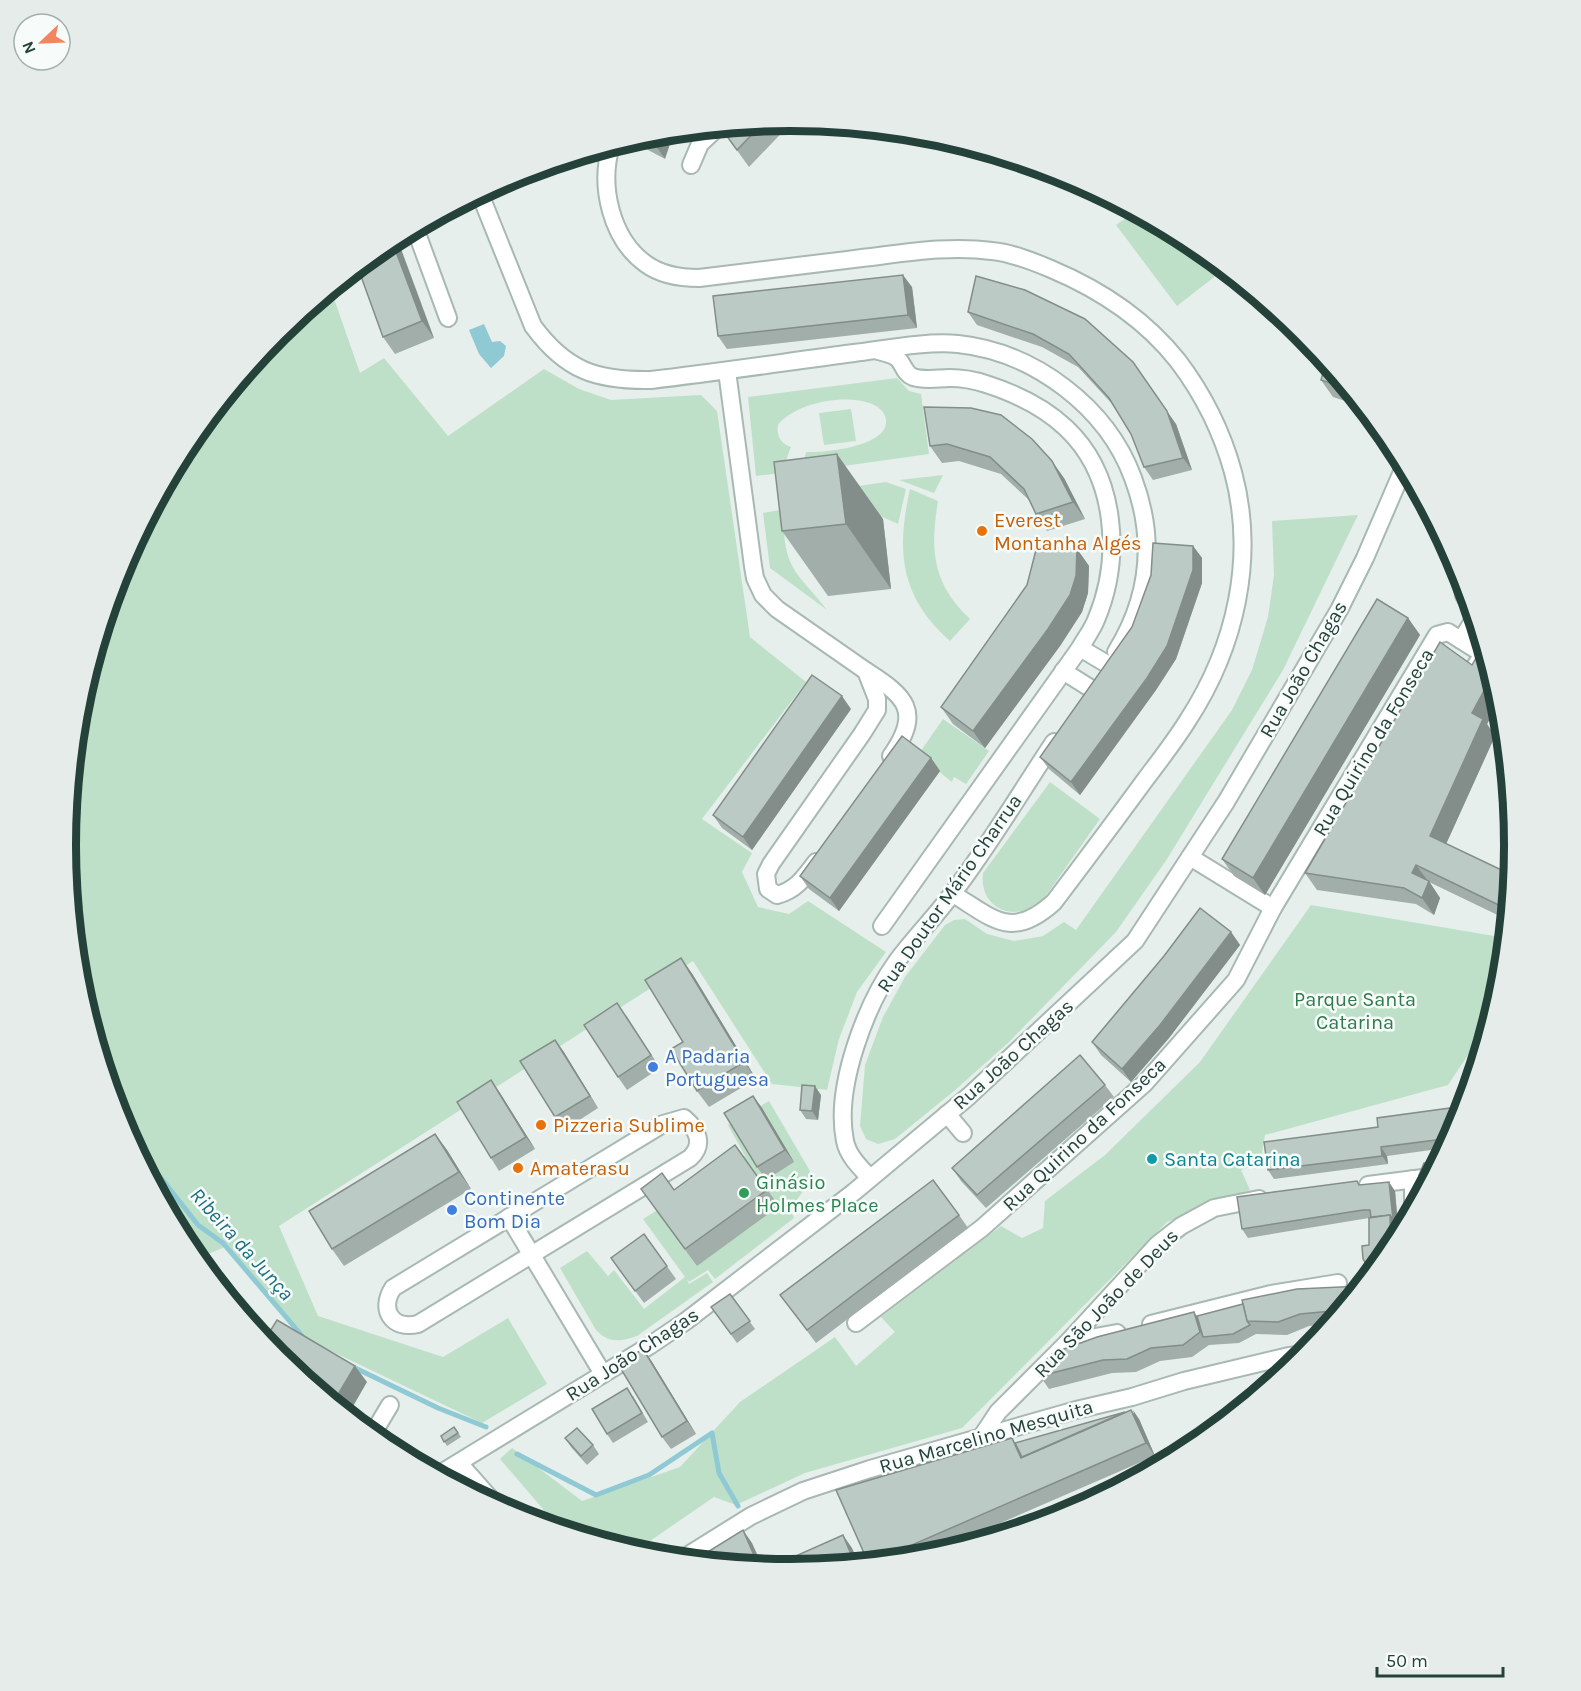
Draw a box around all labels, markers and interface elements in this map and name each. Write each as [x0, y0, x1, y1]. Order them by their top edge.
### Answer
north arrow [12, 12, 72, 72]
text: N [18, 39, 40, 57]
place label: Everest Montanha Algés [994, 509, 1142, 555]
marker: Everest Montanha Algés [975, 524, 989, 538]
street label: Rua João Chagas [1255, 597, 1352, 742]
street label: Rua Quirino da Fonseca [1308, 644, 1439, 840]
street label: Rua Doutor Mário Charrua [872, 790, 1027, 997]
park label: Parque Santa Catarina [1294, 988, 1416, 1034]
street label: Rua João Chagas [948, 994, 1078, 1114]
place label: A Padaria Portuguesa [665, 1045, 769, 1091]
street label: Rua Quirino da Fonseca [998, 1053, 1171, 1216]
marker: A Padaria Portuguesa [646, 1060, 660, 1074]
place label: Pizzeria Sublime [553, 1114, 705, 1137]
marker: Pizzeria Sublime [534, 1118, 548, 1132]
place label: Santa Catarina [1164, 1148, 1301, 1171]
marker: Santa Catarina [1145, 1152, 1159, 1166]
place label: Amaterasu [530, 1157, 630, 1180]
marker: Amaterasu [511, 1161, 525, 1175]
place label: Ginásio Holmes Place [756, 1171, 878, 1217]
water label: Ribeira da Junça [185, 1183, 299, 1305]
marker: Ginásio Holmes Place [737, 1186, 751, 1200]
place label: Continente Bom Dia [464, 1187, 565, 1233]
marker: Continente Bom Dia [445, 1203, 459, 1217]
street label: Rua São João de Deus [1029, 1224, 1183, 1382]
street label: Rua João Chagas [561, 1303, 703, 1406]
street label: Rua Marcelino Mesquita [877, 1395, 1096, 1478]
scale bar [1377, 1640, 1503, 1678]
text: 50 m [1386, 1650, 1428, 1672]

